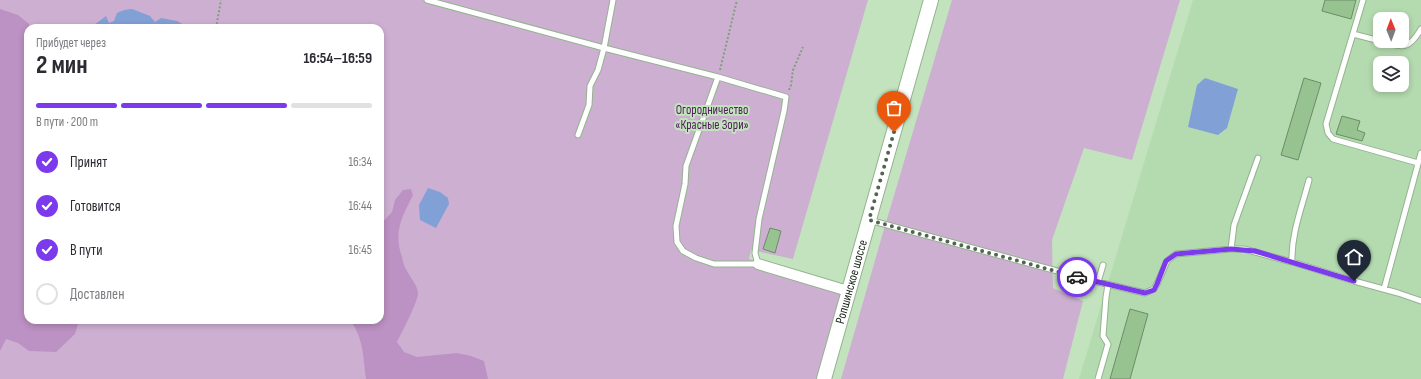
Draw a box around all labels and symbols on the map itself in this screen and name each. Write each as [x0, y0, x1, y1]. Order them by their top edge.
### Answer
north arrow [1373, 12, 1409, 48]
pin [877, 91, 911, 132]
park label: Огородничество «Красные Зори» [675, 102, 749, 133]
street label: Ропшинское шоссе [832, 238, 871, 326]
pin [1337, 240, 1371, 281]
courier [1057, 257, 1097, 297]

